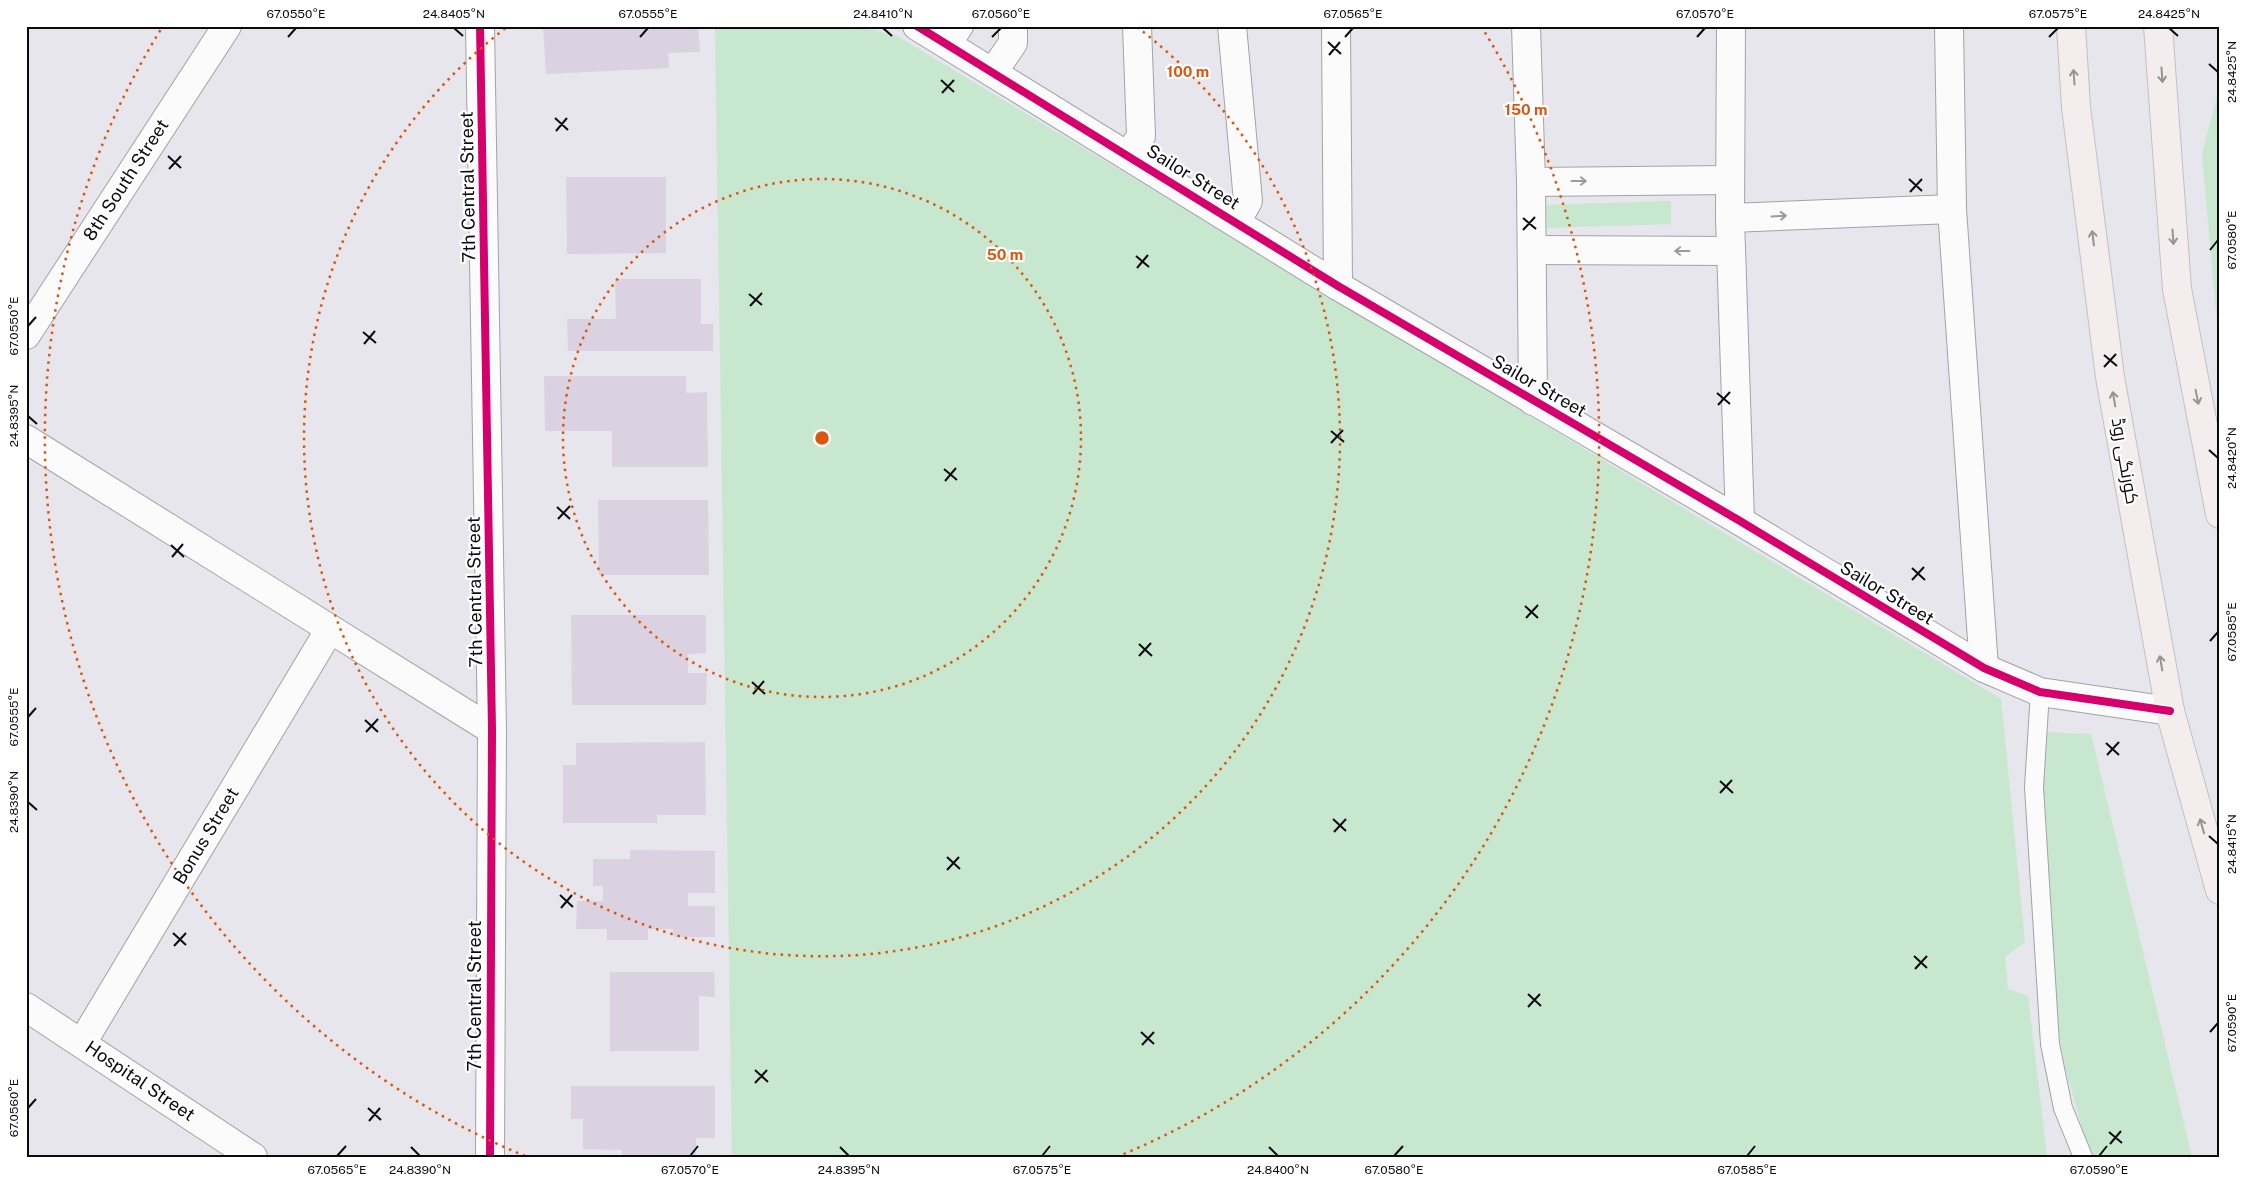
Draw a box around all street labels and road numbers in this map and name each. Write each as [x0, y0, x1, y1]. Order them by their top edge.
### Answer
street label: 7th Central Street [456, 111, 479, 263]
street label: 8th South Street [79, 115, 173, 244]
street label: Sailor Street [1143, 140, 1244, 213]
street label: Sailor Street [1488, 350, 1590, 421]
street label: کورنگی روڈ [2107, 416, 2143, 506]
street label: 7th Central Street [463, 516, 486, 668]
street label: Sailor Street [1837, 556, 1938, 629]
street label: Bonus Street [168, 784, 243, 888]
street label: 7th Central Street [464, 920, 485, 1072]
street label: Hospital Street [82, 1036, 199, 1125]

